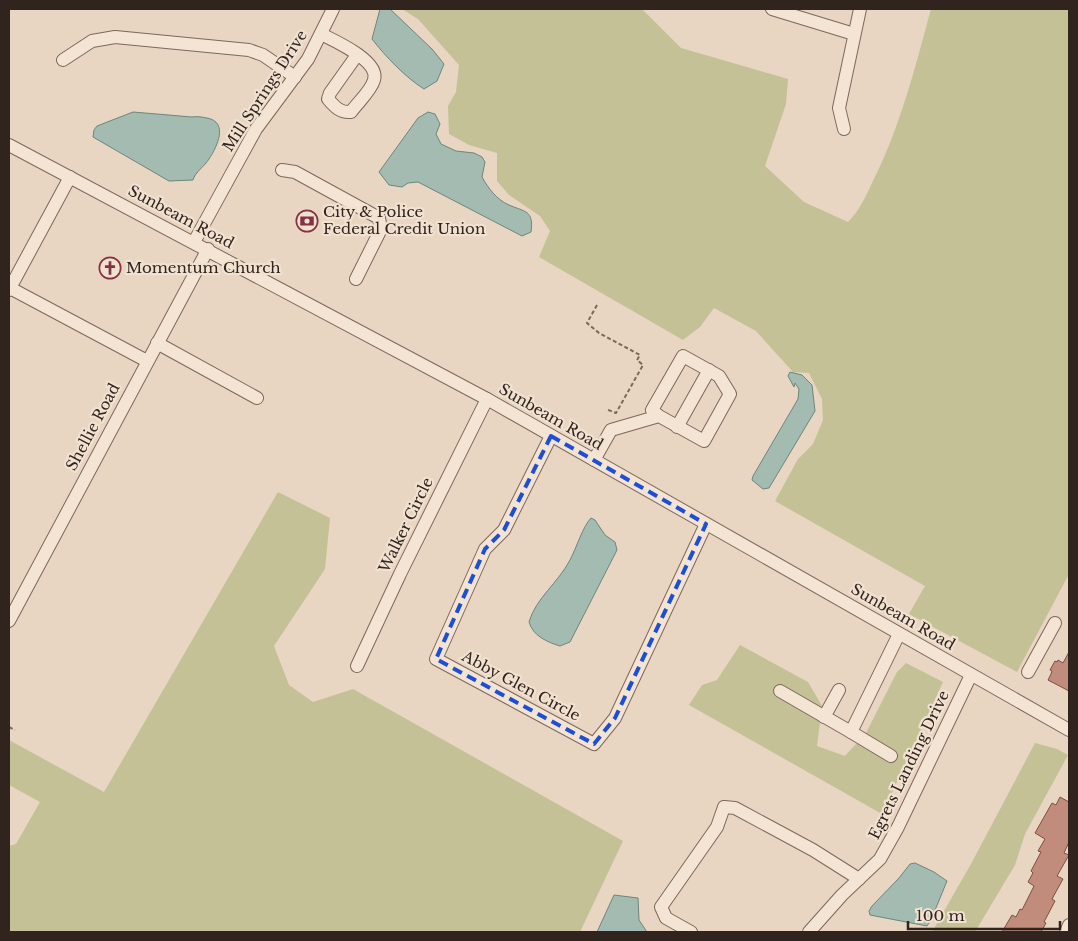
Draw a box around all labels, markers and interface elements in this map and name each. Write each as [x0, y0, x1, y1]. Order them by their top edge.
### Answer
street label: Mill Springs Drive [218, 26, 311, 155]
street label: Sunbeam Road [125, 181, 237, 252]
place label: City & Police Federal Credit Union [323, 202, 485, 238]
bank icon: City & Police Federal Credit Union [295, 209, 319, 233]
church icon: Momentum Church [98, 256, 122, 280]
place label: Momentum Church [126, 258, 281, 277]
street label: Sunbeam Road [496, 379, 607, 454]
street label: Shellie Road [62, 380, 124, 474]
street label: Walker Circle [374, 474, 437, 576]
street label: Sunbeam Road [848, 579, 959, 654]
street label: Abby Glen Circle [458, 646, 584, 725]
street label: Egrets Landing Drive [864, 687, 953, 842]
scale bar [908, 898, 1060, 930]
text: 100 m [916, 906, 965, 925]

